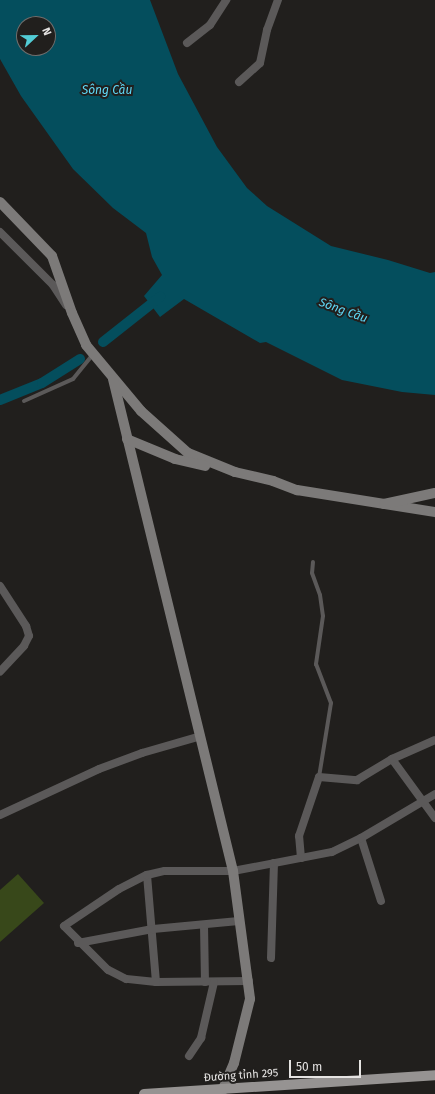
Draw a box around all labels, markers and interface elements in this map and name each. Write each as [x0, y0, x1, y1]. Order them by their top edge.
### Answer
north arrow [16, 16, 56, 56]
text: N [39, 26, 54, 38]
water label: Sông Cầu [82, 84, 132, 98]
water label: Sông Cầu [317, 296, 369, 326]
scale bar [291, 1052, 363, 1078]
text: 50 m [296, 1060, 322, 1074]
street label: Đường tỉnh 295 [203, 1067, 279, 1085]

